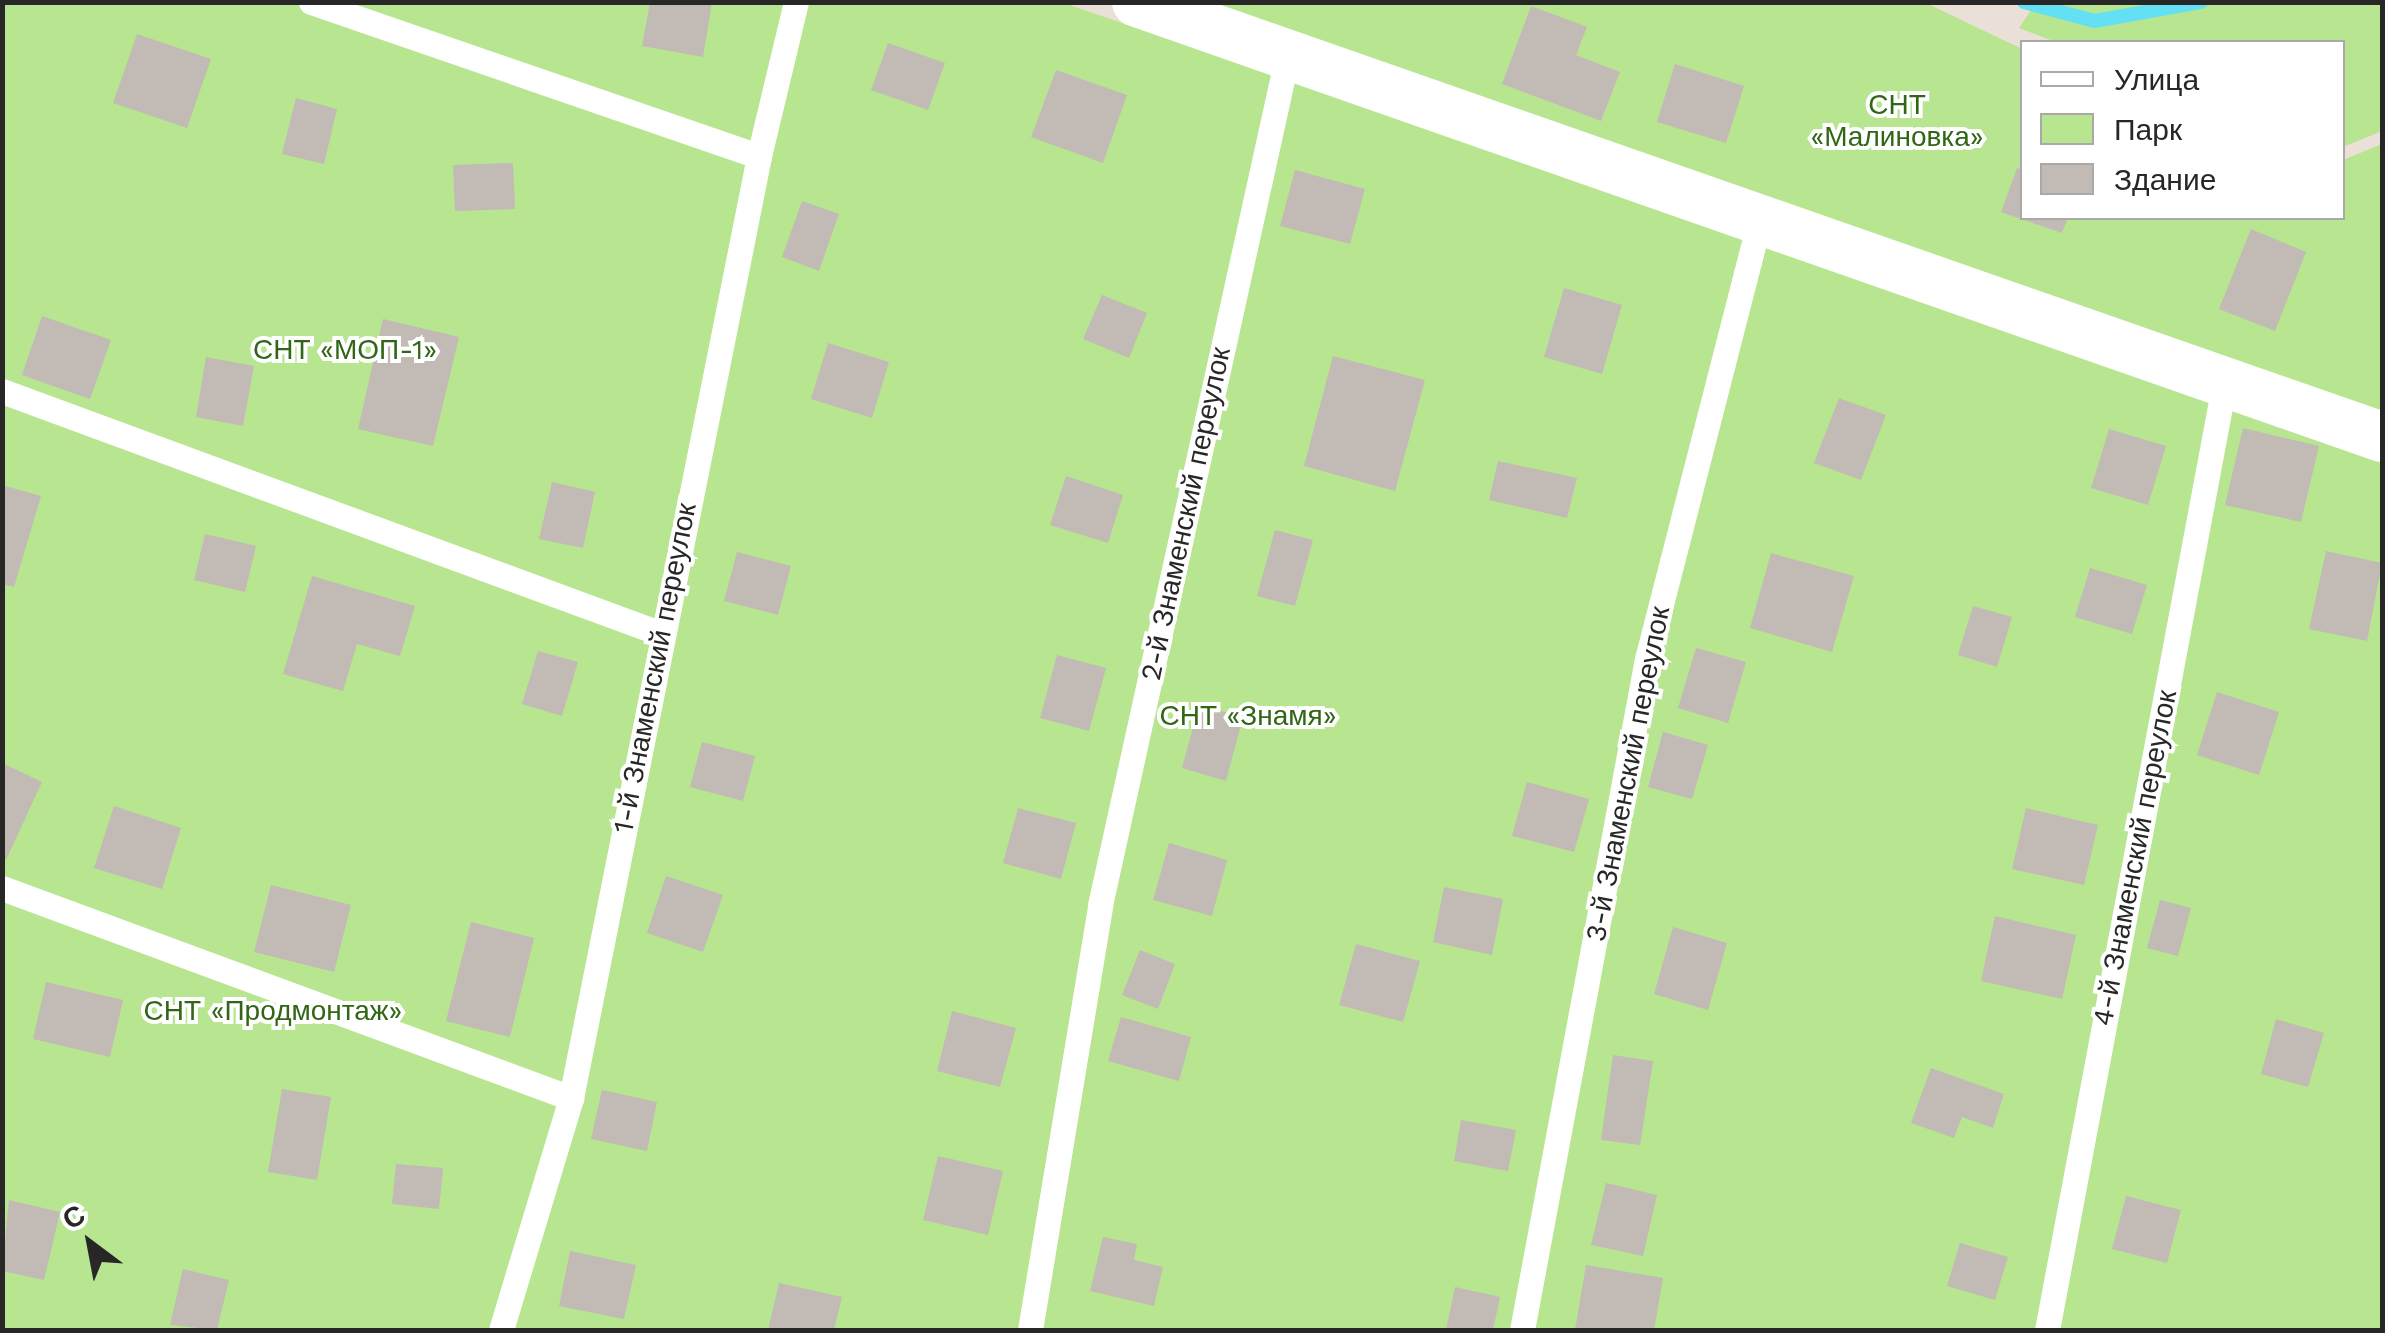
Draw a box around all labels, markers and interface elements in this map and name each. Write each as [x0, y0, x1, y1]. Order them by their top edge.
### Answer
legend [2020, 40, 2345, 220]
text: Улица [2114, 62, 2199, 97]
park label: СНТ «Малиновка» [1810, 88, 1984, 154]
text: Парк [2114, 112, 2182, 147]
text: Здание [2114, 162, 2216, 197]
park label: СНТ «МОП-1» [253, 333, 437, 367]
street label: 2-й Знаменский переулок [1134, 344, 1238, 684]
street label: 1-й Знаменский переулок [607, 500, 703, 836]
street label: 3-й Знаменский переулок [1579, 604, 1677, 944]
street label: 4-й Знаменский переулок [2086, 687, 2184, 1029]
park label: СНТ «Знамя» [1159, 699, 1337, 733]
park label: СНТ «Продмонтаж» [144, 994, 402, 1028]
north arrow [40, 1193, 140, 1293]
text: С [57, 1198, 91, 1236]

